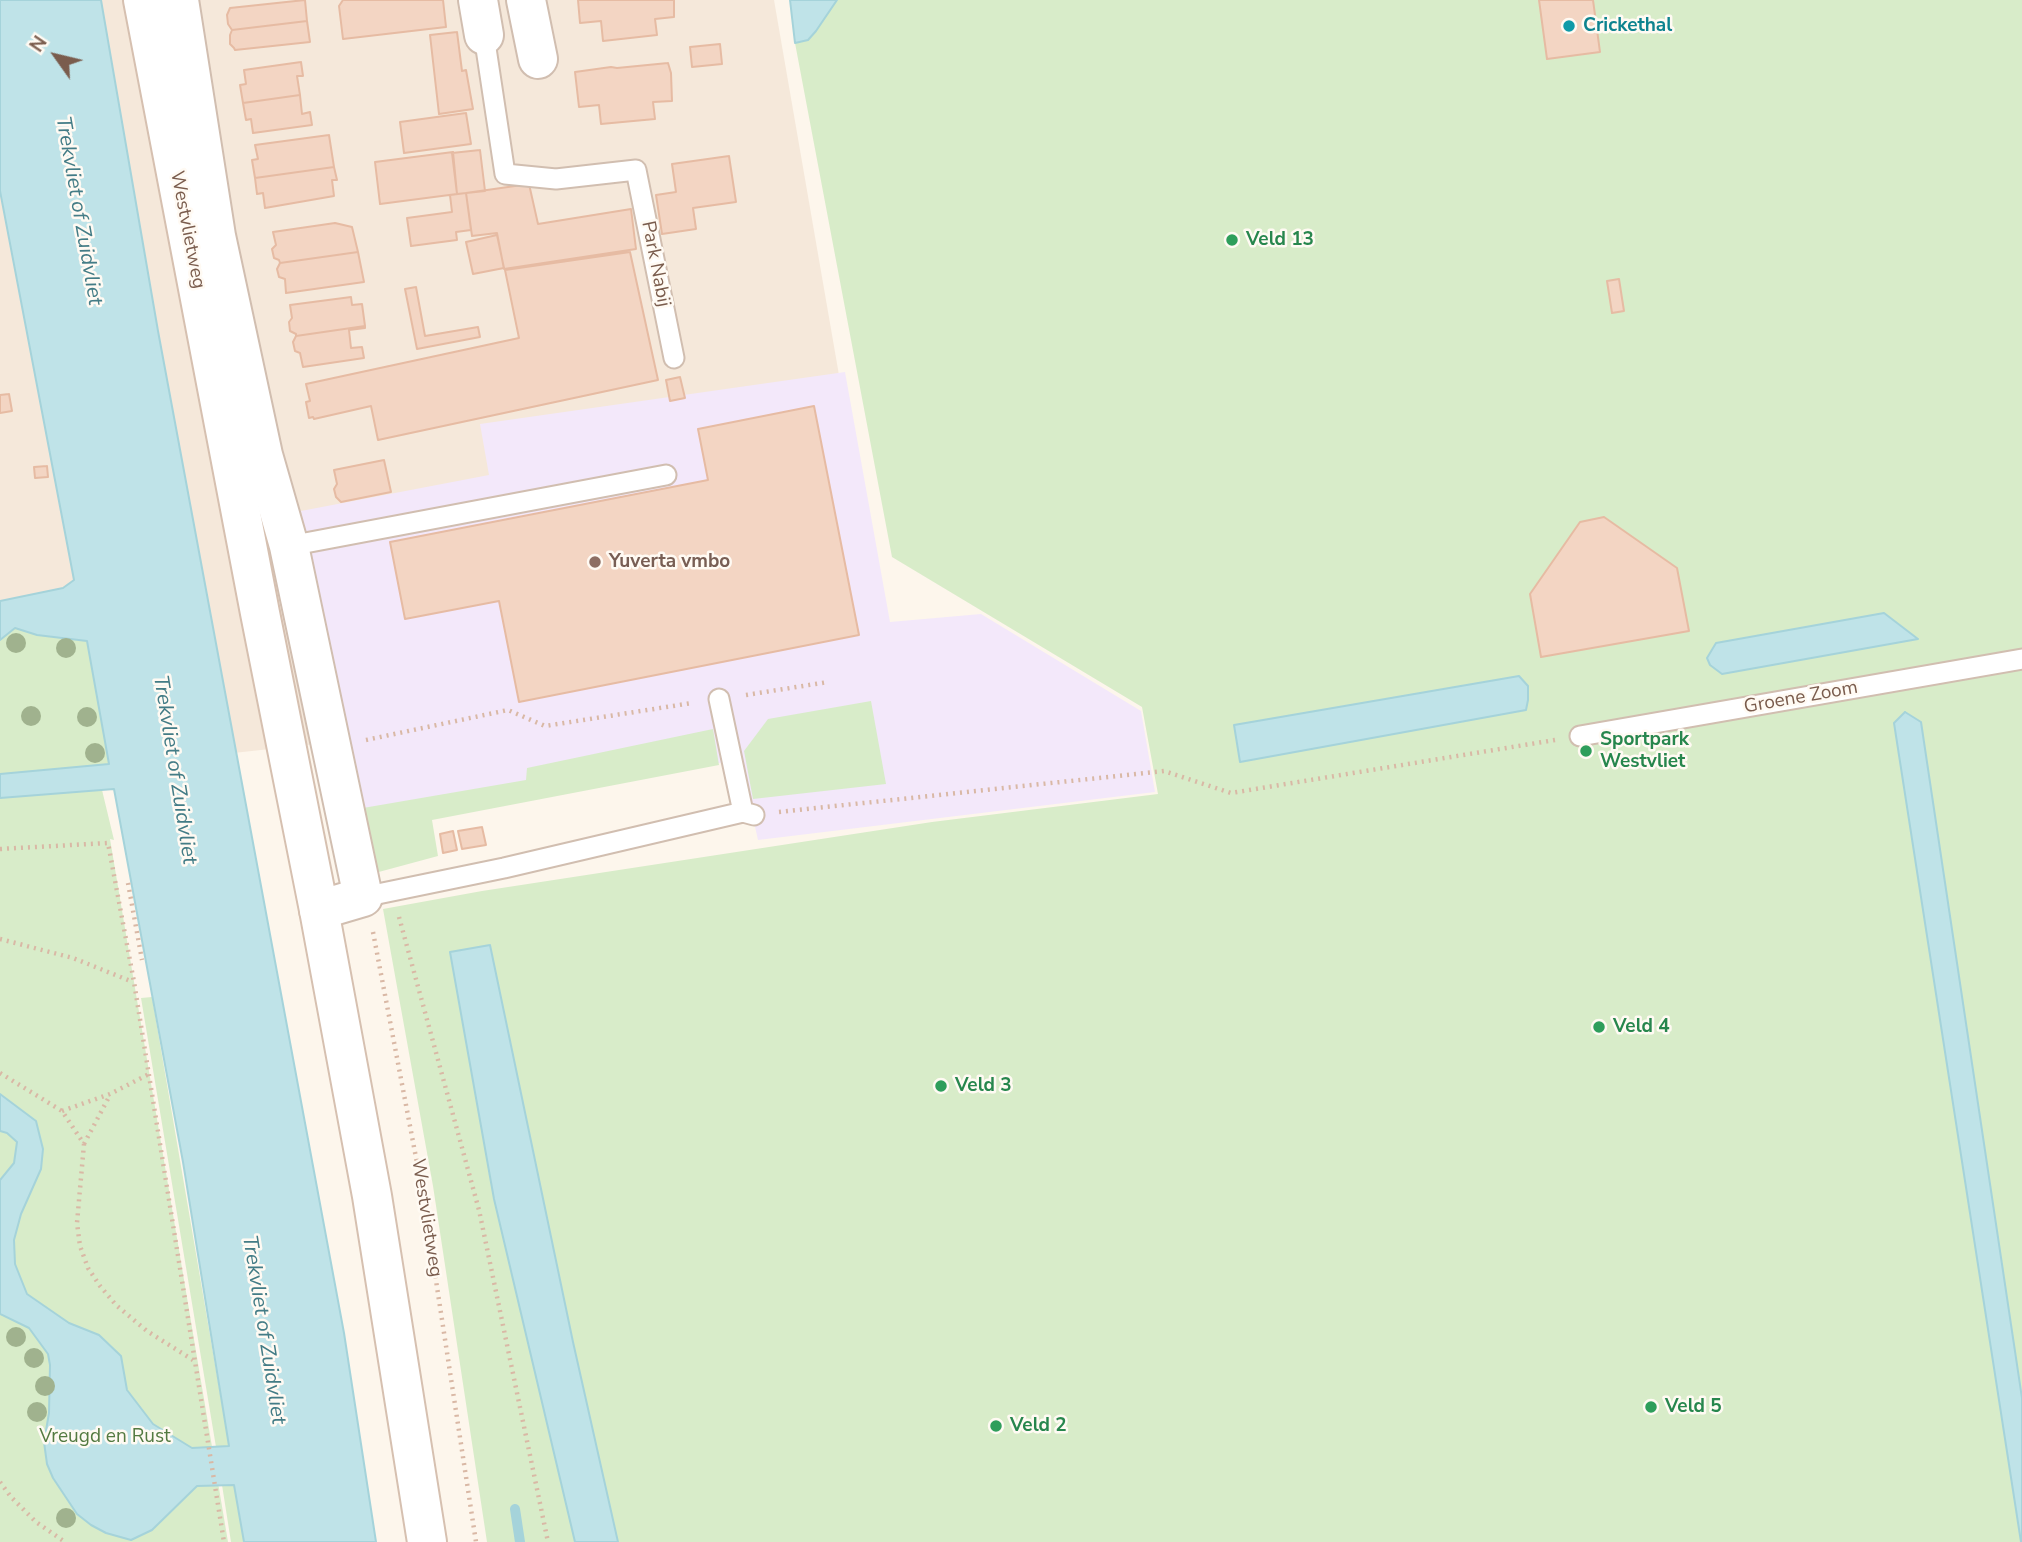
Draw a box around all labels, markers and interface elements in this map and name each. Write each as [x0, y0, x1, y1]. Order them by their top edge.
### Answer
place label: Crickethal [1583, 15, 1672, 37]
marker: Crickethal [1561, 18, 1577, 34]
north arrow [21, 21, 91, 91]
text: N [24, 31, 53, 57]
water label: Trekvliet of Zuidvliet [49, 115, 107, 307]
street label: Westvlietweg [164, 169, 210, 291]
street label: Park Nabij [636, 219, 674, 309]
place label: Veld 13 [1246, 229, 1314, 251]
marker: Veld 13 [1224, 232, 1240, 248]
place label: Yuverta vmbo [609, 551, 730, 573]
marker: Yuverta vmbo [587, 554, 603, 570]
water label: Trekvliet of Zuidvliet [147, 674, 201, 866]
street label: Groene Zoom [1742, 677, 1860, 719]
place label: Sportpark Westvliet [1600, 729, 1689, 773]
marker: Sportpark Westvliet [1578, 743, 1594, 759]
place label: Veld 4 [1613, 1016, 1670, 1038]
marker: Veld 4 [1591, 1019, 1607, 1035]
place label: Veld 3 [955, 1075, 1012, 1097]
marker: Veld 3 [933, 1078, 949, 1094]
street label: Westvlietweg [405, 1157, 447, 1279]
water label: Trekvliet of Zuidvliet [236, 1234, 290, 1426]
place label: Veld 5 [1665, 1396, 1722, 1418]
marker: Veld 5 [1643, 1399, 1659, 1415]
place label: Veld 2 [1010, 1415, 1067, 1437]
marker: Veld 2 [988, 1418, 1004, 1434]
park label: Vreugd en Rust [39, 1426, 171, 1448]

